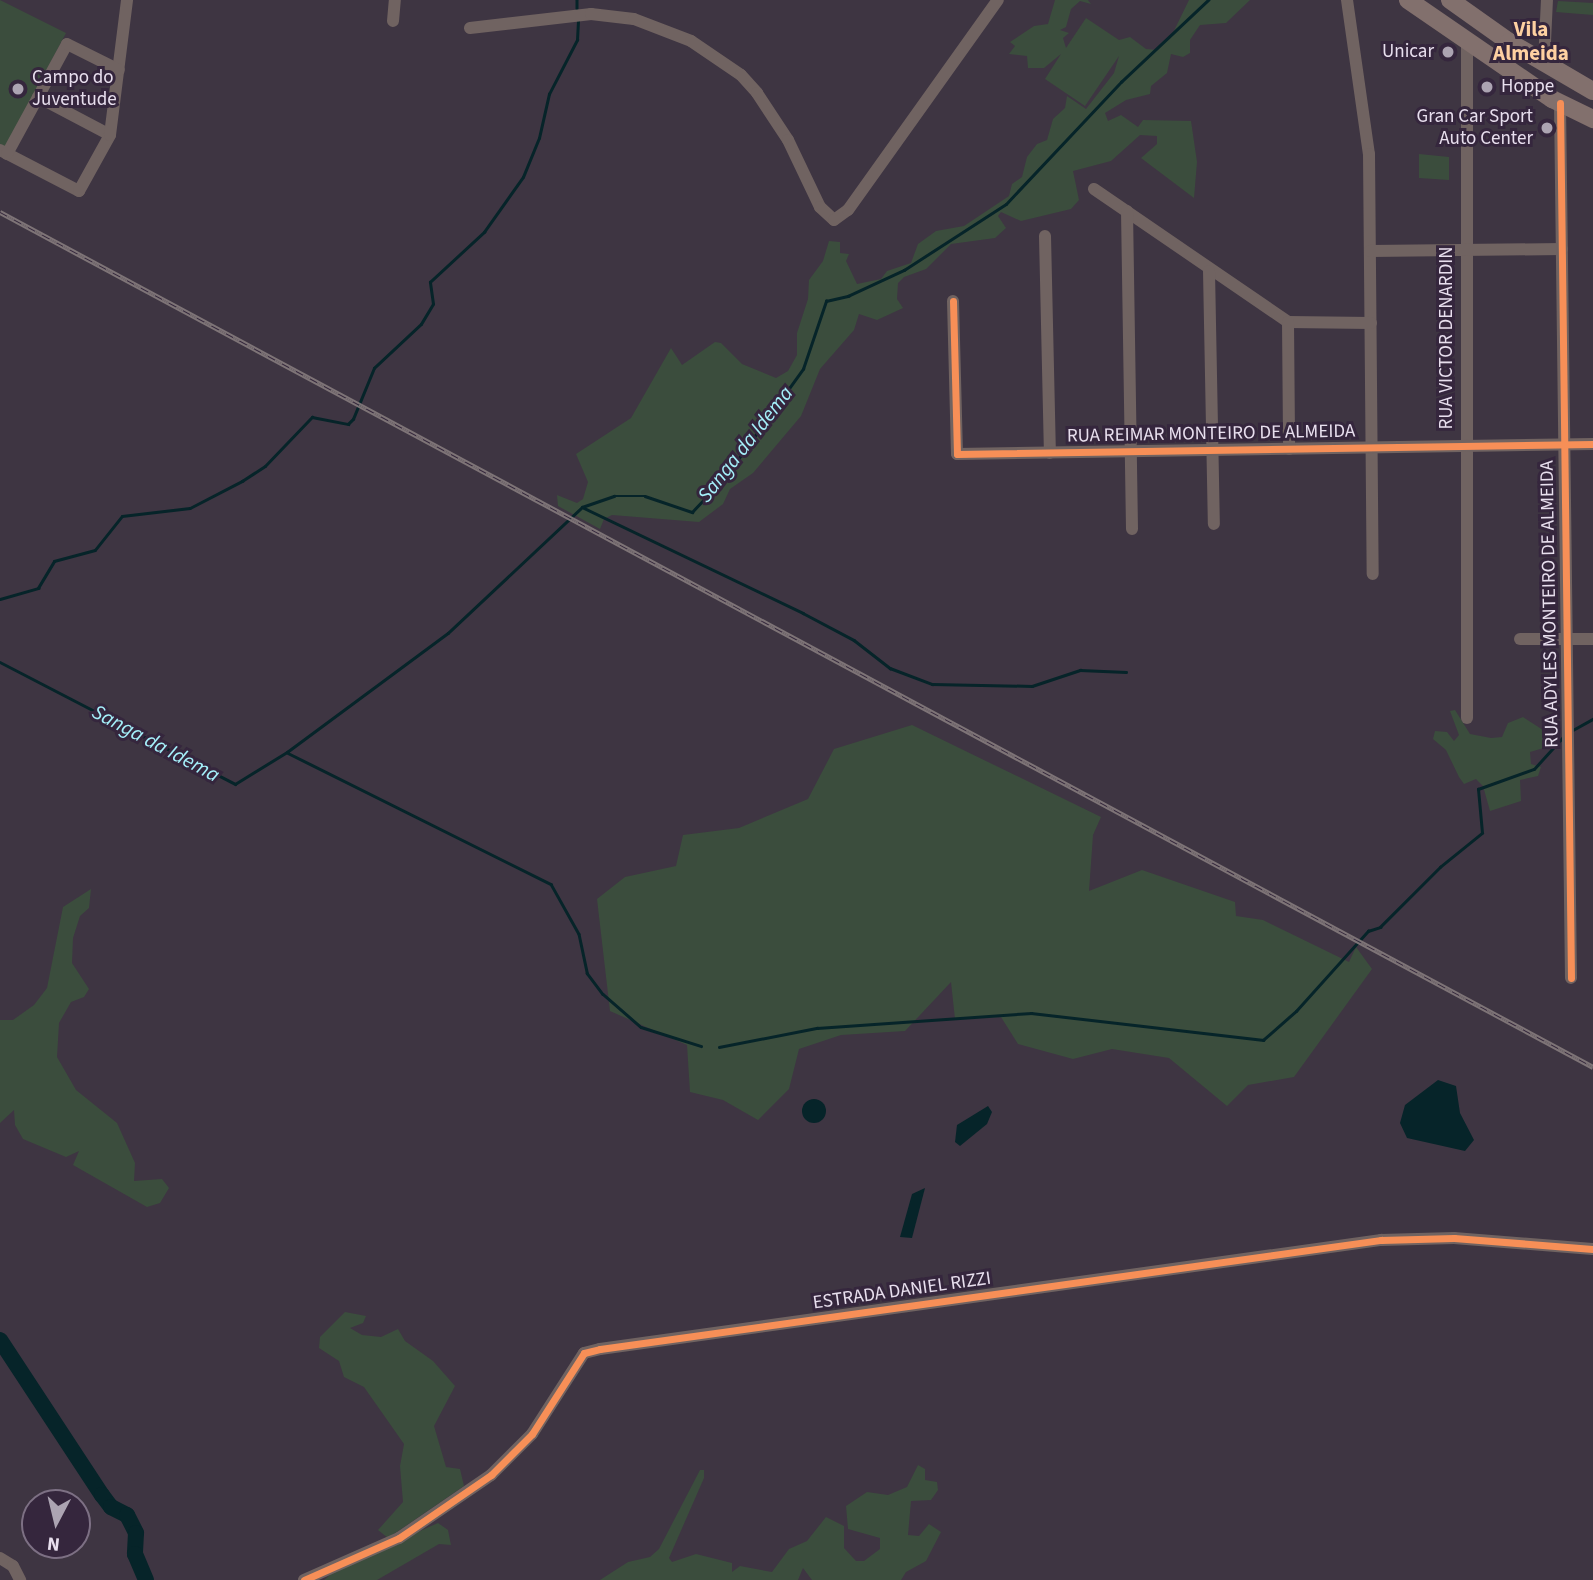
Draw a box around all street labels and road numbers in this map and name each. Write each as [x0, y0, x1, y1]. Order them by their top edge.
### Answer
street label: RUA VICTOR DENARDIN [1436, 246, 1458, 430]
street label: RUA REIMAR MONTEIRO DE ALMEIDA [1067, 420, 1355, 448]
street label: RUA ADYLES MONTEIRO DE ALMEIDA [1536, 460, 1564, 748]
street label: ESTRADA DANIEL RIZZI [811, 1267, 993, 1315]

